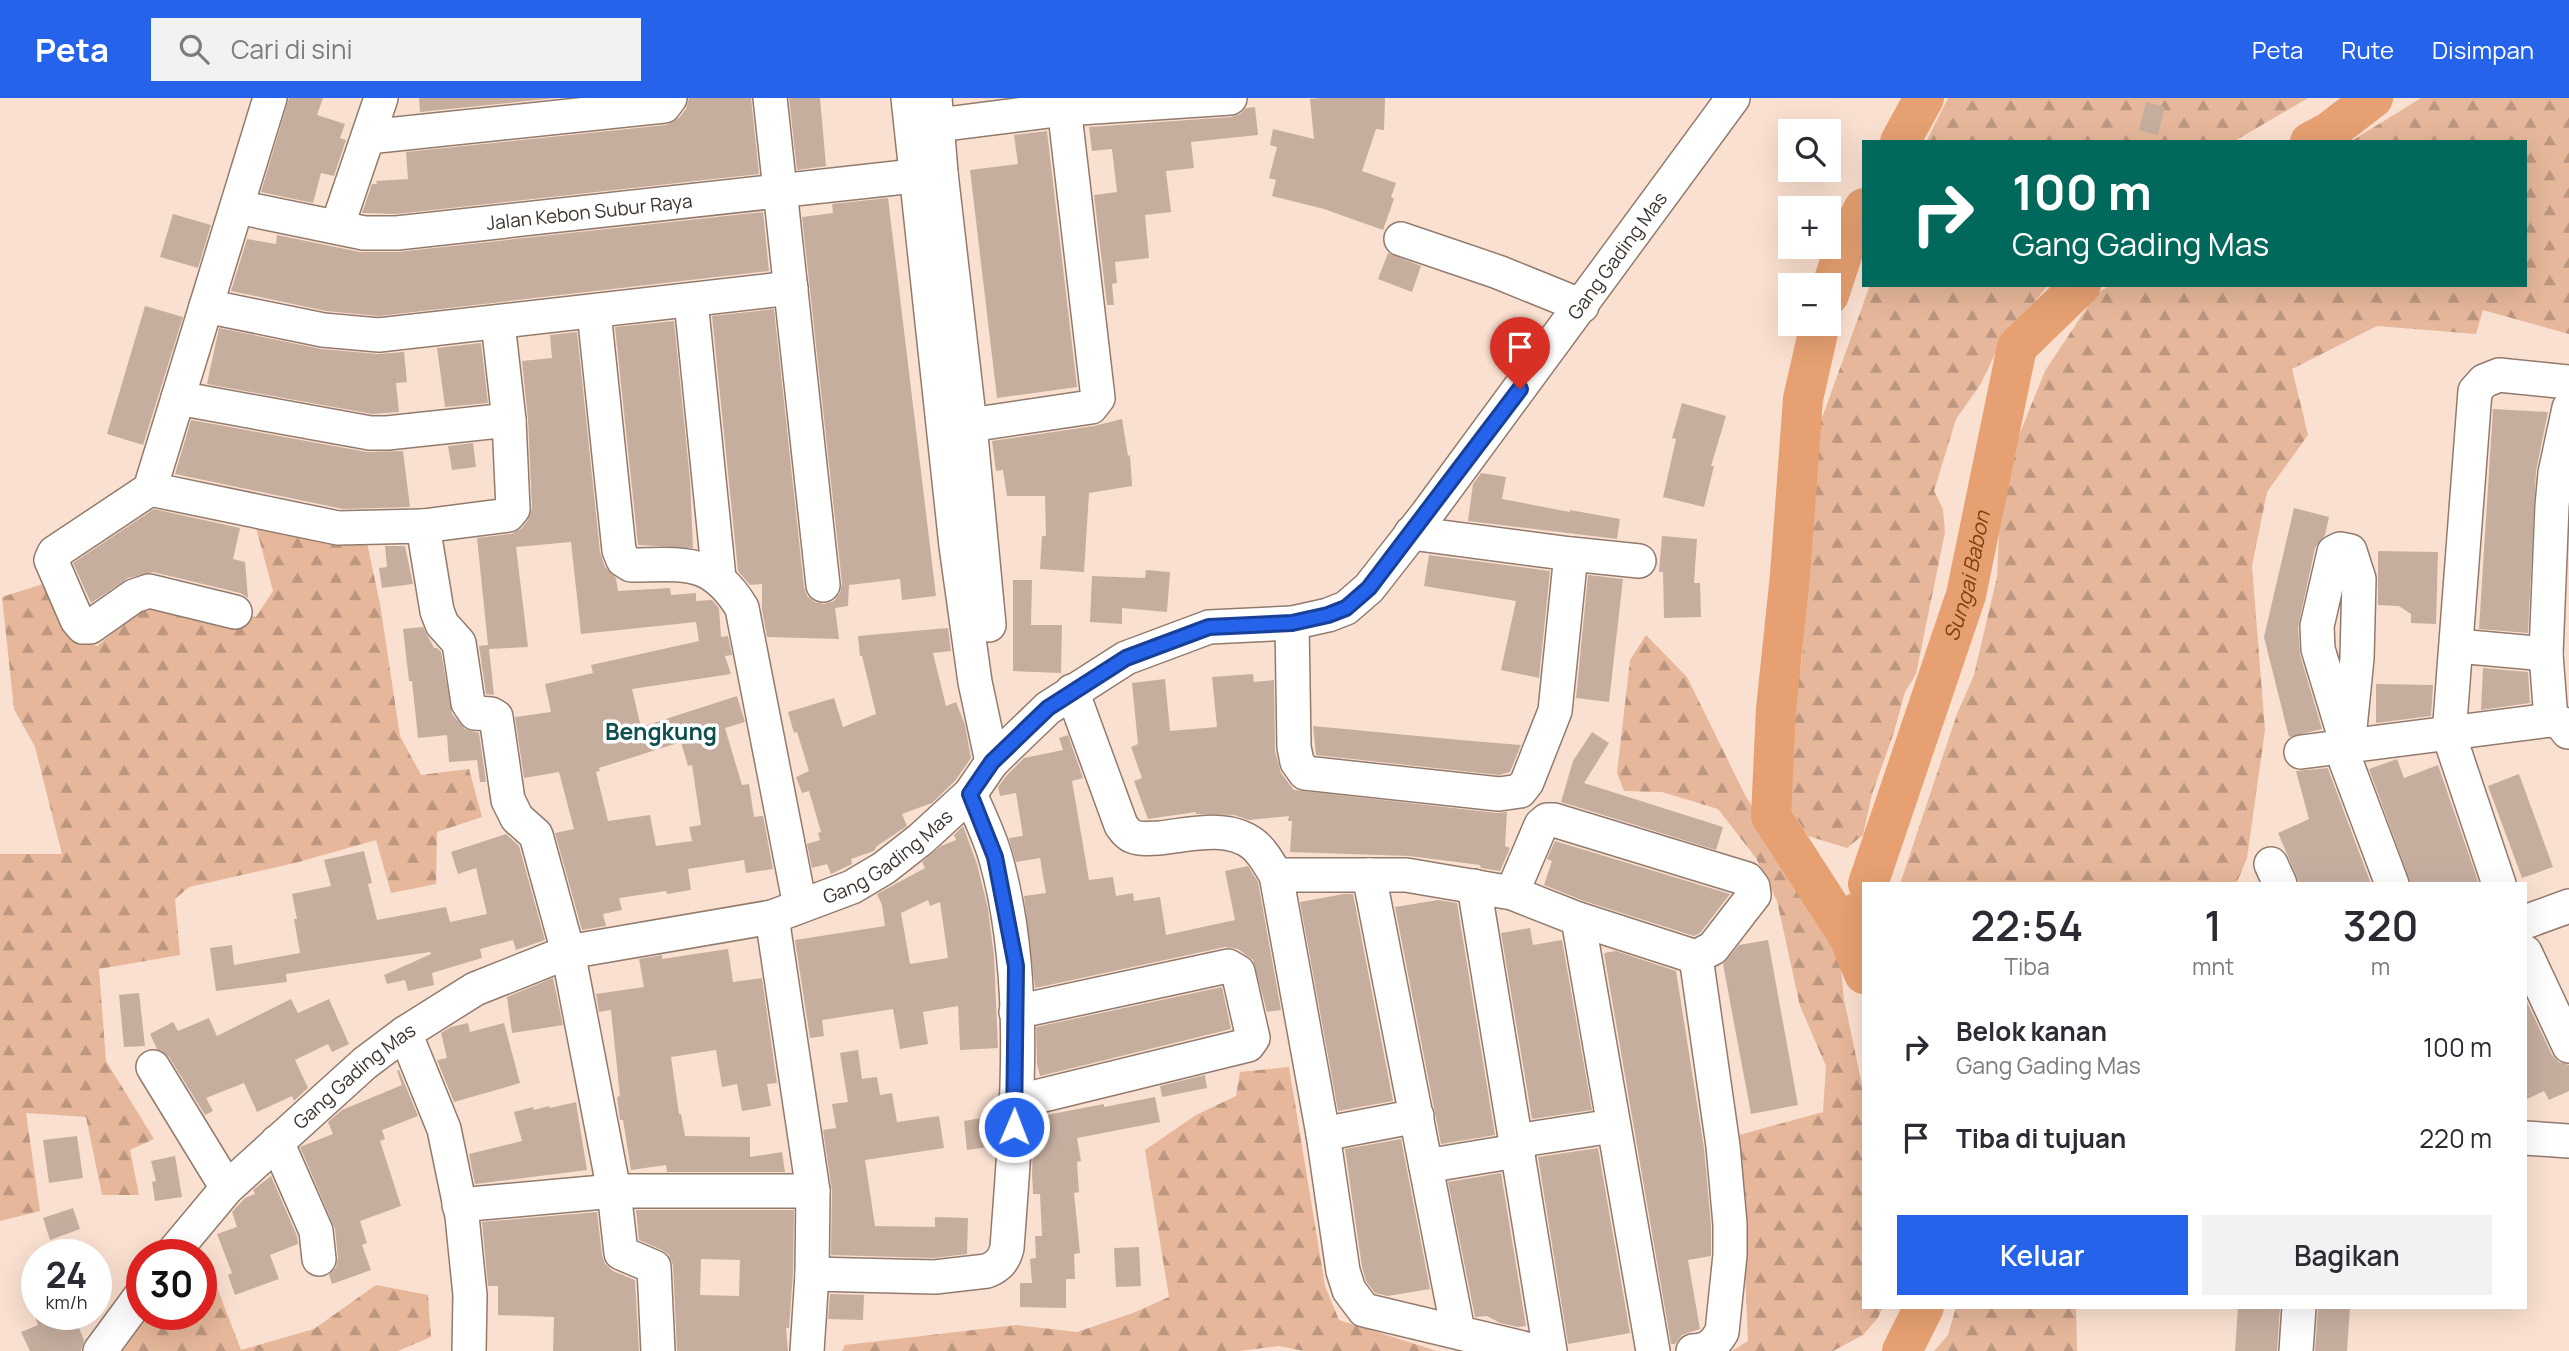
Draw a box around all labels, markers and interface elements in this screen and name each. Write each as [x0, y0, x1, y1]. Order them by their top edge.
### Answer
search box [151, 18, 641, 81]
text: Peta [35, 27, 109, 72]
icon: search [175, 30, 213, 68]
text: Cari di sini [231, 31, 353, 67]
text: Peta [2252, 33, 2303, 66]
text: Rute [2341, 33, 2394, 66]
text: Disimpan [2432, 33, 2534, 66]
map controls [1778, 119, 1841, 336]
button: search [1778, 119, 1841, 182]
text: 100 m [2012, 158, 2152, 225]
icon: right [1897, 168, 1988, 259]
street label: Gang Gading Mas [1561, 186, 1673, 325]
street label: Jalan Kebon Subur Raya [485, 188, 694, 236]
button: + [1778, 196, 1841, 259]
text: Gang Gading Mas [2012, 222, 2269, 266]
button: − [1778, 273, 1841, 336]
pin [1490, 317, 1550, 389]
icon: arrive [1501, 328, 1539, 366]
water label: Sungai Babon [1936, 507, 1996, 644]
district label: Bengkung [605, 715, 717, 747]
street label: Gang Gading Mas [819, 803, 958, 910]
text: 22:54 [1971, 896, 2083, 954]
text: 1 [2204, 896, 2222, 954]
text: 320 [2343, 896, 2418, 954]
text: Tiba [2004, 950, 2050, 982]
text: mnt [2192, 950, 2234, 982]
text: m [2371, 950, 2390, 982]
text: Belok kanan [1956, 1013, 2107, 1049]
street label: Gang Gading Mas [287, 1017, 420, 1135]
icon: right [1897, 1028, 1935, 1066]
text: 100 m [2423, 1029, 2492, 1065]
text: Gang Gading Mas [1956, 1049, 2141, 1081]
position arrow [977, 1090, 1051, 1164]
icon: arrive [1897, 1119, 1935, 1157]
text: Tiba di tujuan [1956, 1120, 2126, 1156]
text: 220 m [2419, 1120, 2492, 1156]
button: Keluar [1897, 1215, 2188, 1295]
button: Bagikan [2202, 1215, 2492, 1295]
speed limit sign: 30 [126, 1239, 217, 1330]
text: 24 [46, 1251, 87, 1299]
text: km/h [46, 1290, 87, 1314]

